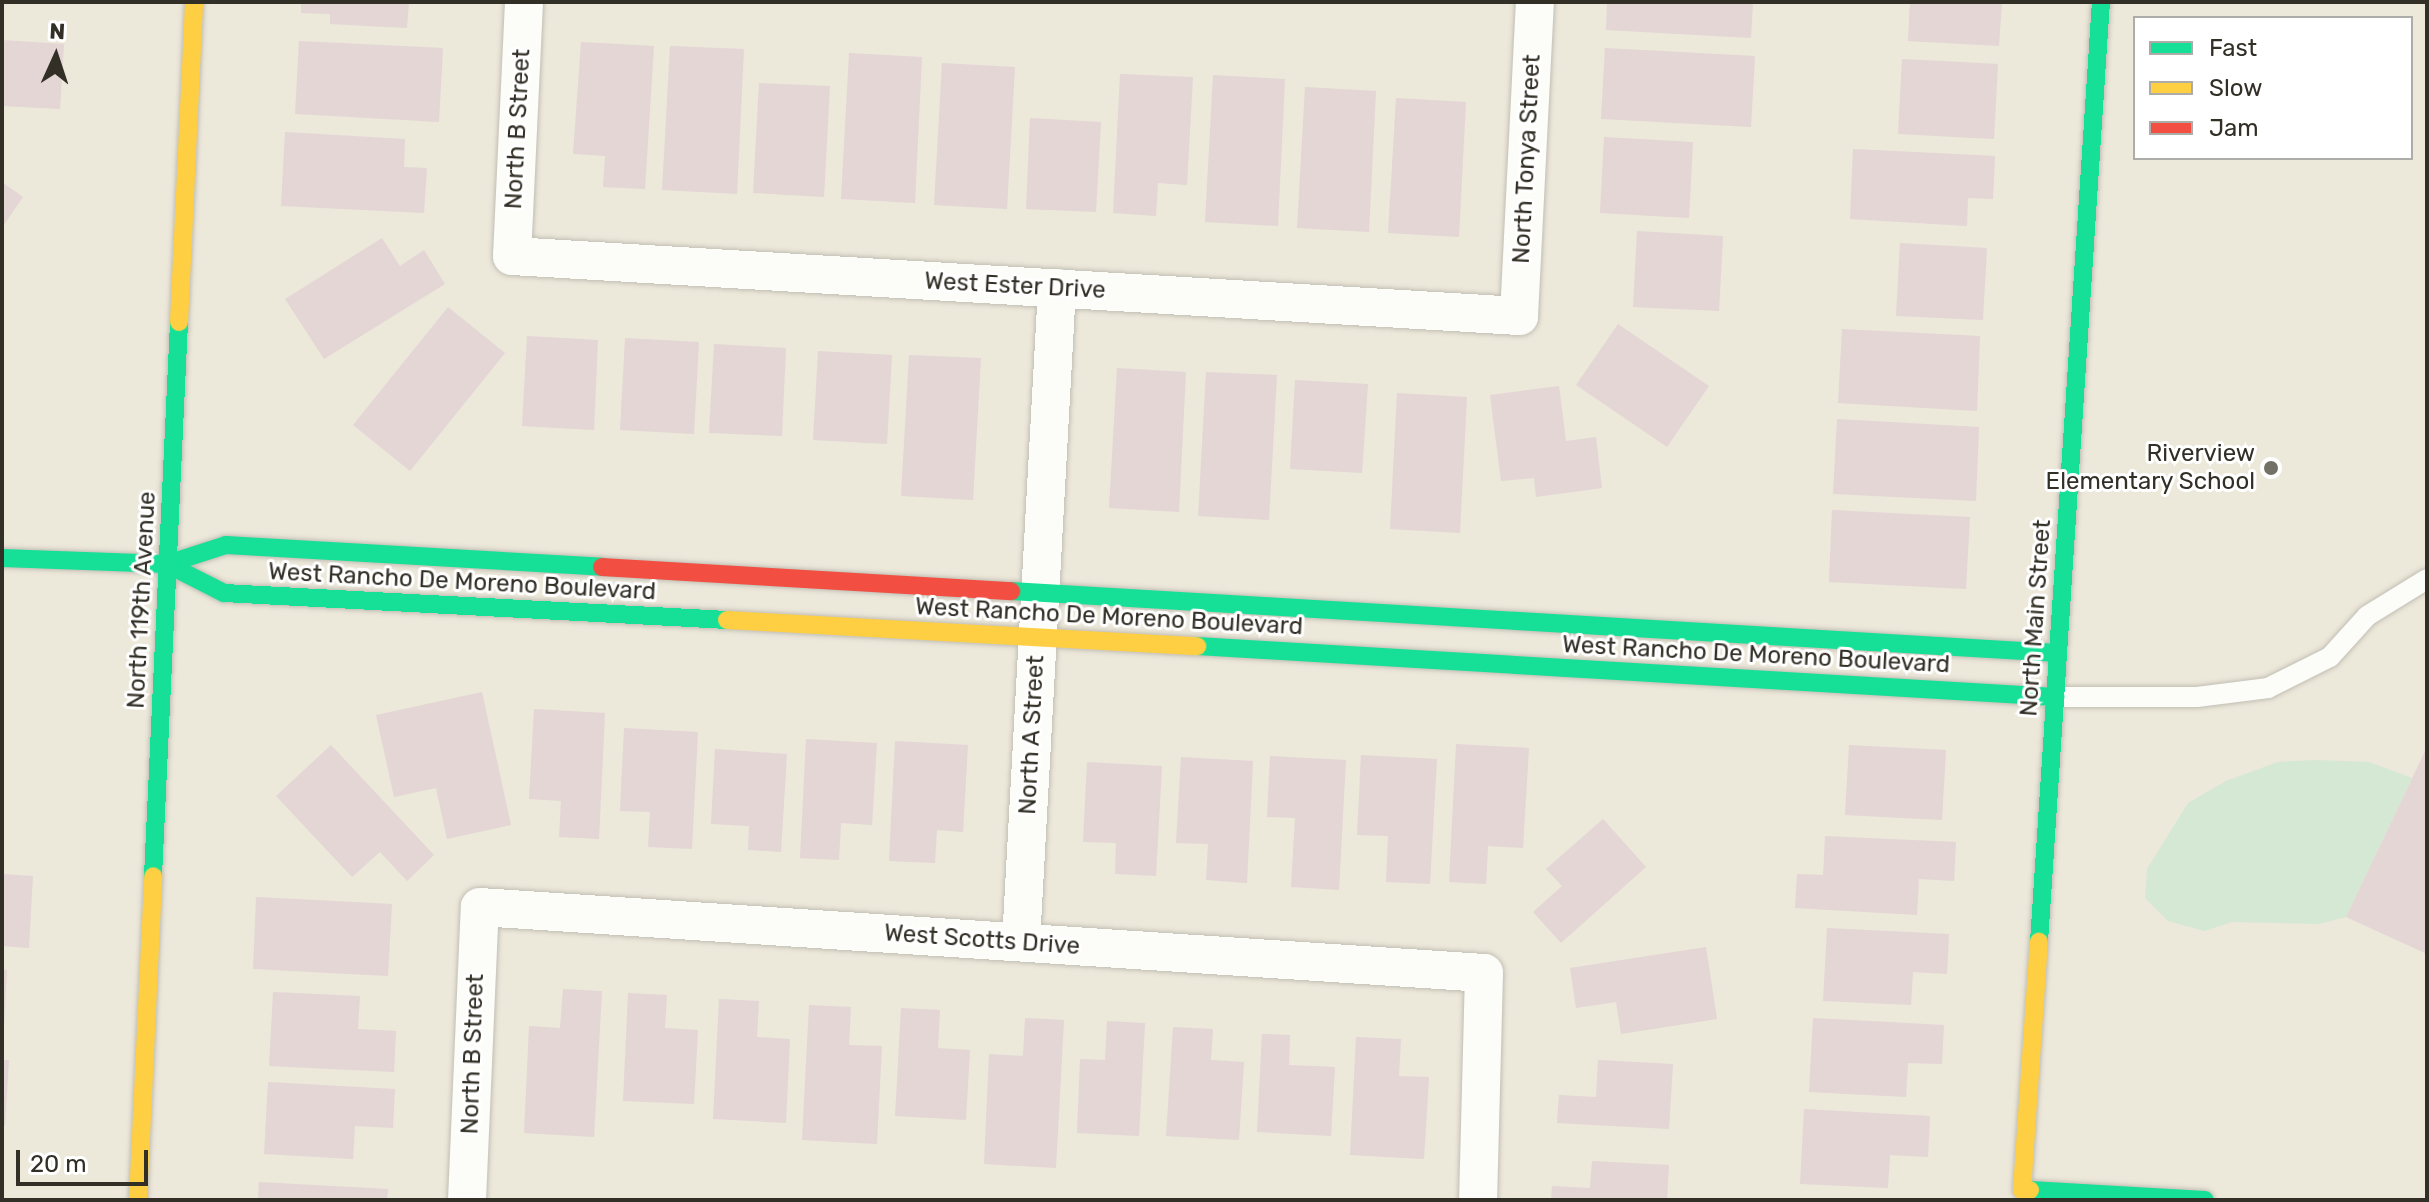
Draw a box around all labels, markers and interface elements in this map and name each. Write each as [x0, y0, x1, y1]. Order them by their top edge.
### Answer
north arrow [16, 16, 96, 96]
legend [2133, 16, 2413, 160]
text: N [49, 18, 66, 45]
text: Fast [2209, 34, 2257, 62]
street label: North B Street [499, 48, 537, 210]
street label: North Tonya Street [1507, 53, 1547, 265]
text: Slow [2209, 74, 2262, 102]
text: Jam [2209, 114, 2259, 142]
street label: West Ester Drive [923, 267, 1107, 305]
place label: Riverview Elementary School [2045, 440, 2255, 496]
marker: Riverview Elementary School [2262, 459, 2280, 477]
street label: North 119th Avenue [122, 490, 162, 710]
street label: North Main Street [2015, 519, 2057, 717]
street label: West Rancho De Moreno Boulevard [267, 557, 657, 607]
street label: West Rancho De Moreno Boulevard [914, 592, 1304, 642]
street label: West Rancho De Moreno Boulevard [1561, 630, 1951, 680]
street label: North A Street [1013, 654, 1051, 816]
street label: West Scotts Drive [883, 919, 1081, 961]
street label: North B Street [456, 973, 490, 1135]
scale bar [20, 1134, 152, 1184]
text: 20 m [30, 1150, 87, 1178]

